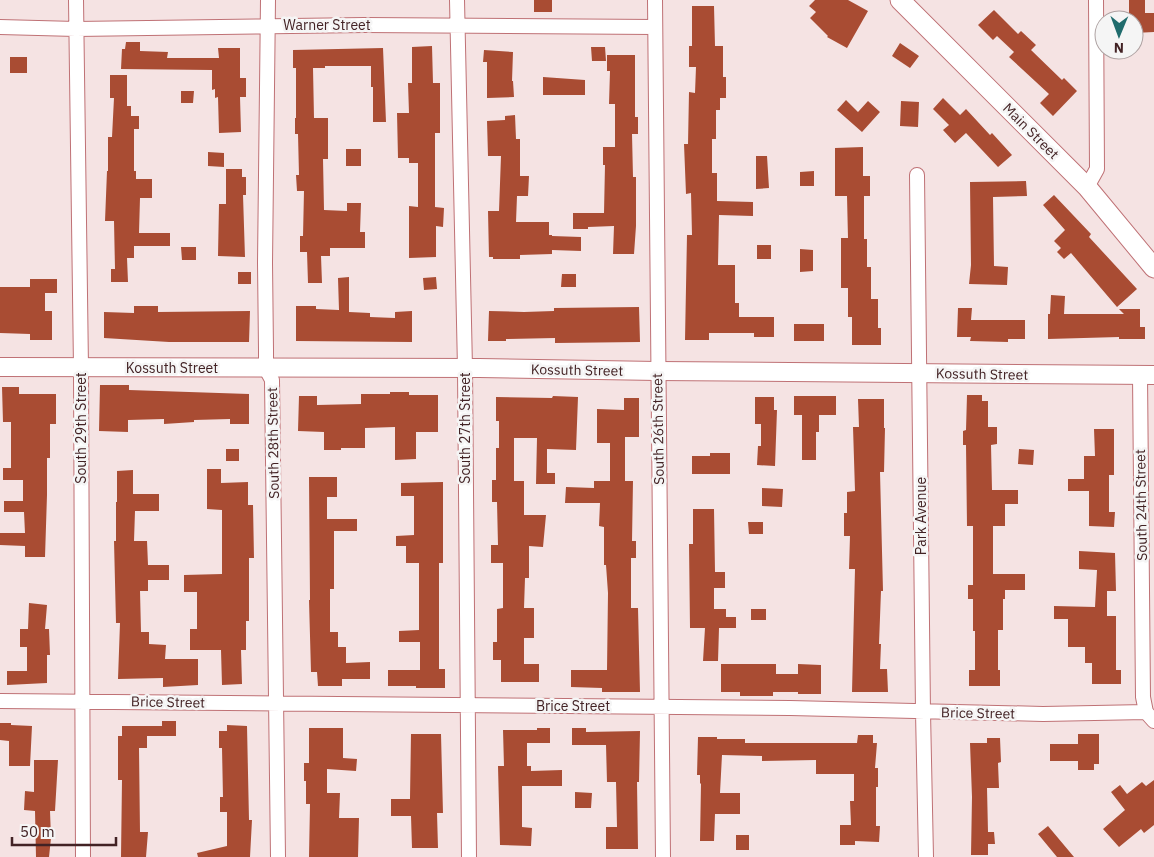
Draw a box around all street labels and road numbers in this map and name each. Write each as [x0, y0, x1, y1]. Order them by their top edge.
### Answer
street label: Warner Street [283, 16, 371, 34]
street label: Main Street [999, 99, 1063, 163]
street label: Kossuth Street [126, 359, 218, 377]
street label: Kossuth Street [531, 360, 623, 380]
street label: Kossuth Street [936, 364, 1028, 384]
street label: South 29th Street [72, 372, 90, 484]
street label: South 27th Street [456, 372, 474, 484]
street label: South 26th Street [648, 373, 668, 485]
street label: South 28th Street [263, 387, 283, 499]
street label: South 24th Street [1131, 449, 1151, 561]
street label: Park Avenue [912, 476, 930, 555]
street label: Brice Street [131, 692, 205, 712]
street label: Brice Street [536, 697, 610, 715]
street label: Brice Street [941, 703, 1015, 723]

